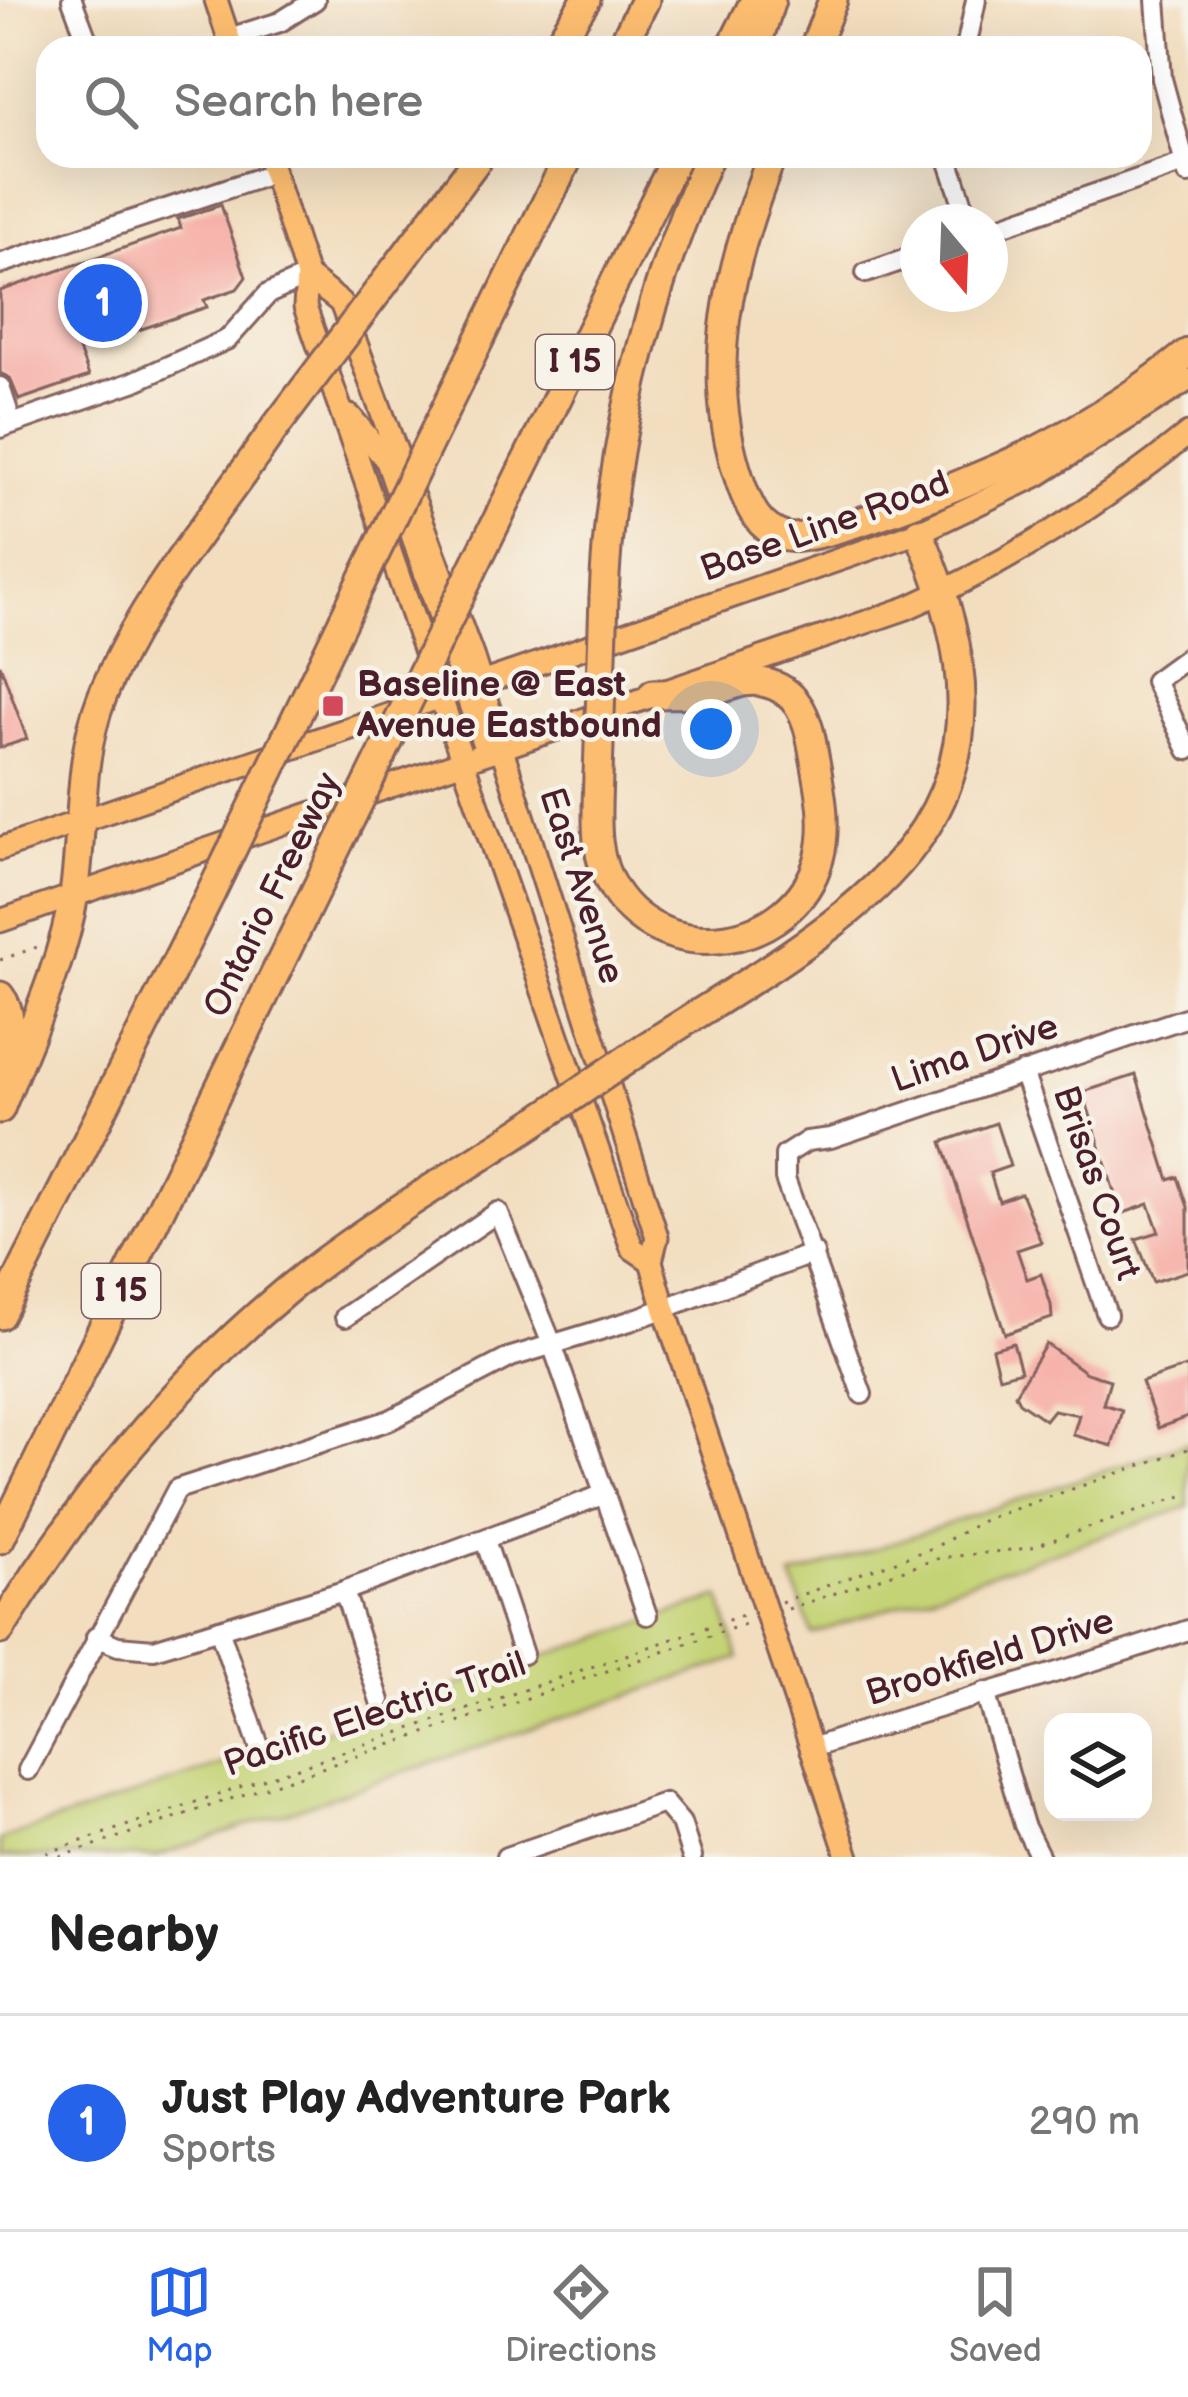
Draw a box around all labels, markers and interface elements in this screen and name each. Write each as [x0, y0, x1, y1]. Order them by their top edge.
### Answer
search box [36, 36, 1152, 168]
icon: search [78, 69, 144, 135]
text: Search here [174, 75, 423, 130]
north arrow [900, 204, 1008, 312]
pin: 1 [64, 258, 142, 348]
road number: I 15 [536, 335, 614, 389]
street label: Base Line Road [695, 462, 955, 592]
place label: Baseline @ East Avenue Eastbound [356, 664, 662, 748]
marker: Baseline @ East Avenue Eastbound [320, 693, 346, 719]
your location [681, 699, 741, 759]
street label: Ontario Freeway [195, 765, 351, 1024]
street label: East Avenue [529, 783, 633, 989]
street label: Lima Drive [886, 1005, 1064, 1103]
street label: Brisas Court [1043, 1081, 1149, 1285]
road number: I 15 [82, 1264, 160, 1318]
street label: Brookfield Drive [861, 1600, 1119, 1716]
street label: Pacific Electric Trail [218, 1643, 532, 1787]
map controls [1044, 1713, 1152, 1821]
button: layers [1044, 1713, 1152, 1821]
text: Nearby [48, 1905, 219, 1966]
text: Just Play Adventure Park [162, 2072, 670, 2127]
text: 1 [79, 2099, 95, 2146]
text: 290 m [1029, 2099, 1140, 2146]
text: Sports [162, 2127, 276, 2174]
tab: Map [146, 2259, 213, 2371]
tab: Directions [505, 2259, 657, 2371]
tab: Saved [949, 2259, 1042, 2371]

